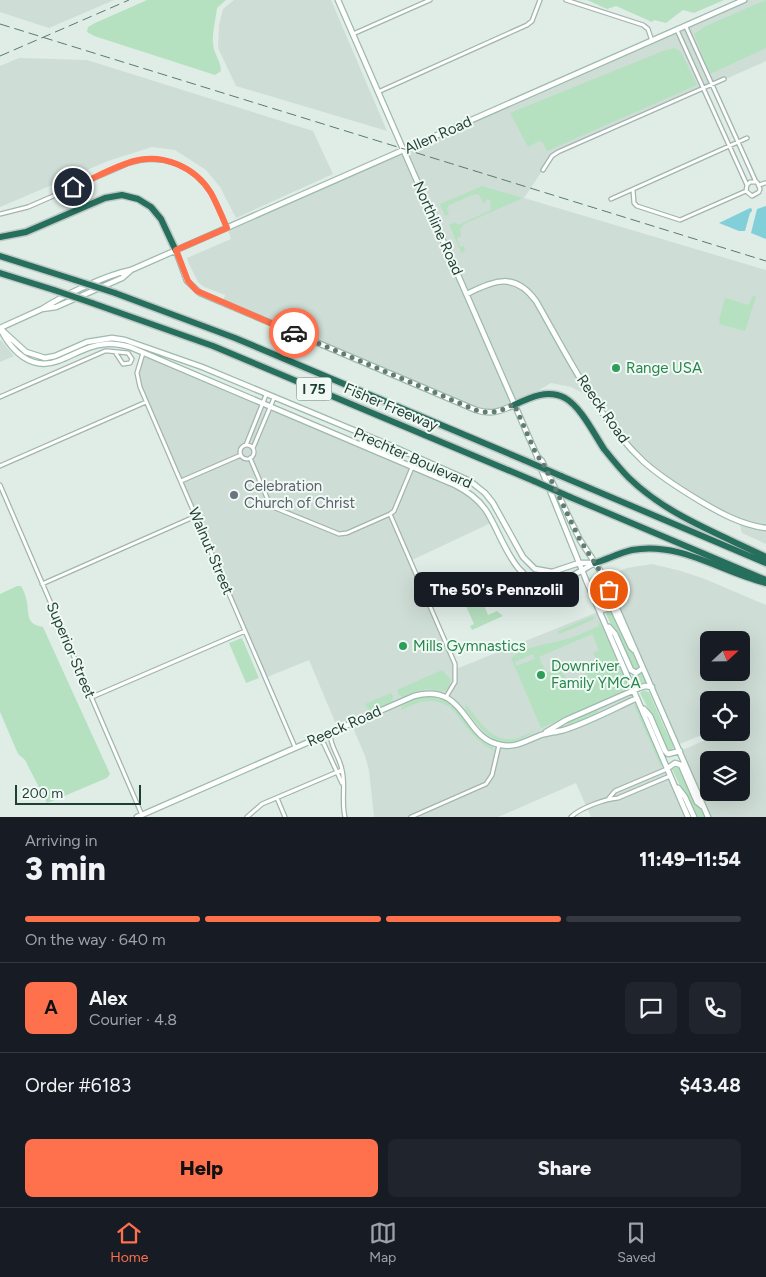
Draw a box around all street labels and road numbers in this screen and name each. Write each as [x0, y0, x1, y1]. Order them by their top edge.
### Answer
street label: Allen Road [402, 112, 474, 158]
street label: Northline Road [409, 178, 467, 278]
street label: Reeck Road [573, 371, 633, 447]
road number: I 75 [296, 378, 332, 400]
street label: Fisher Freeway [341, 379, 441, 435]
street label: Prechter Boulevard [351, 424, 475, 492]
street label: Walnut Street [185, 505, 238, 598]
street label: Superior Street [43, 599, 99, 701]
street label: Reeck Road [304, 702, 384, 750]

